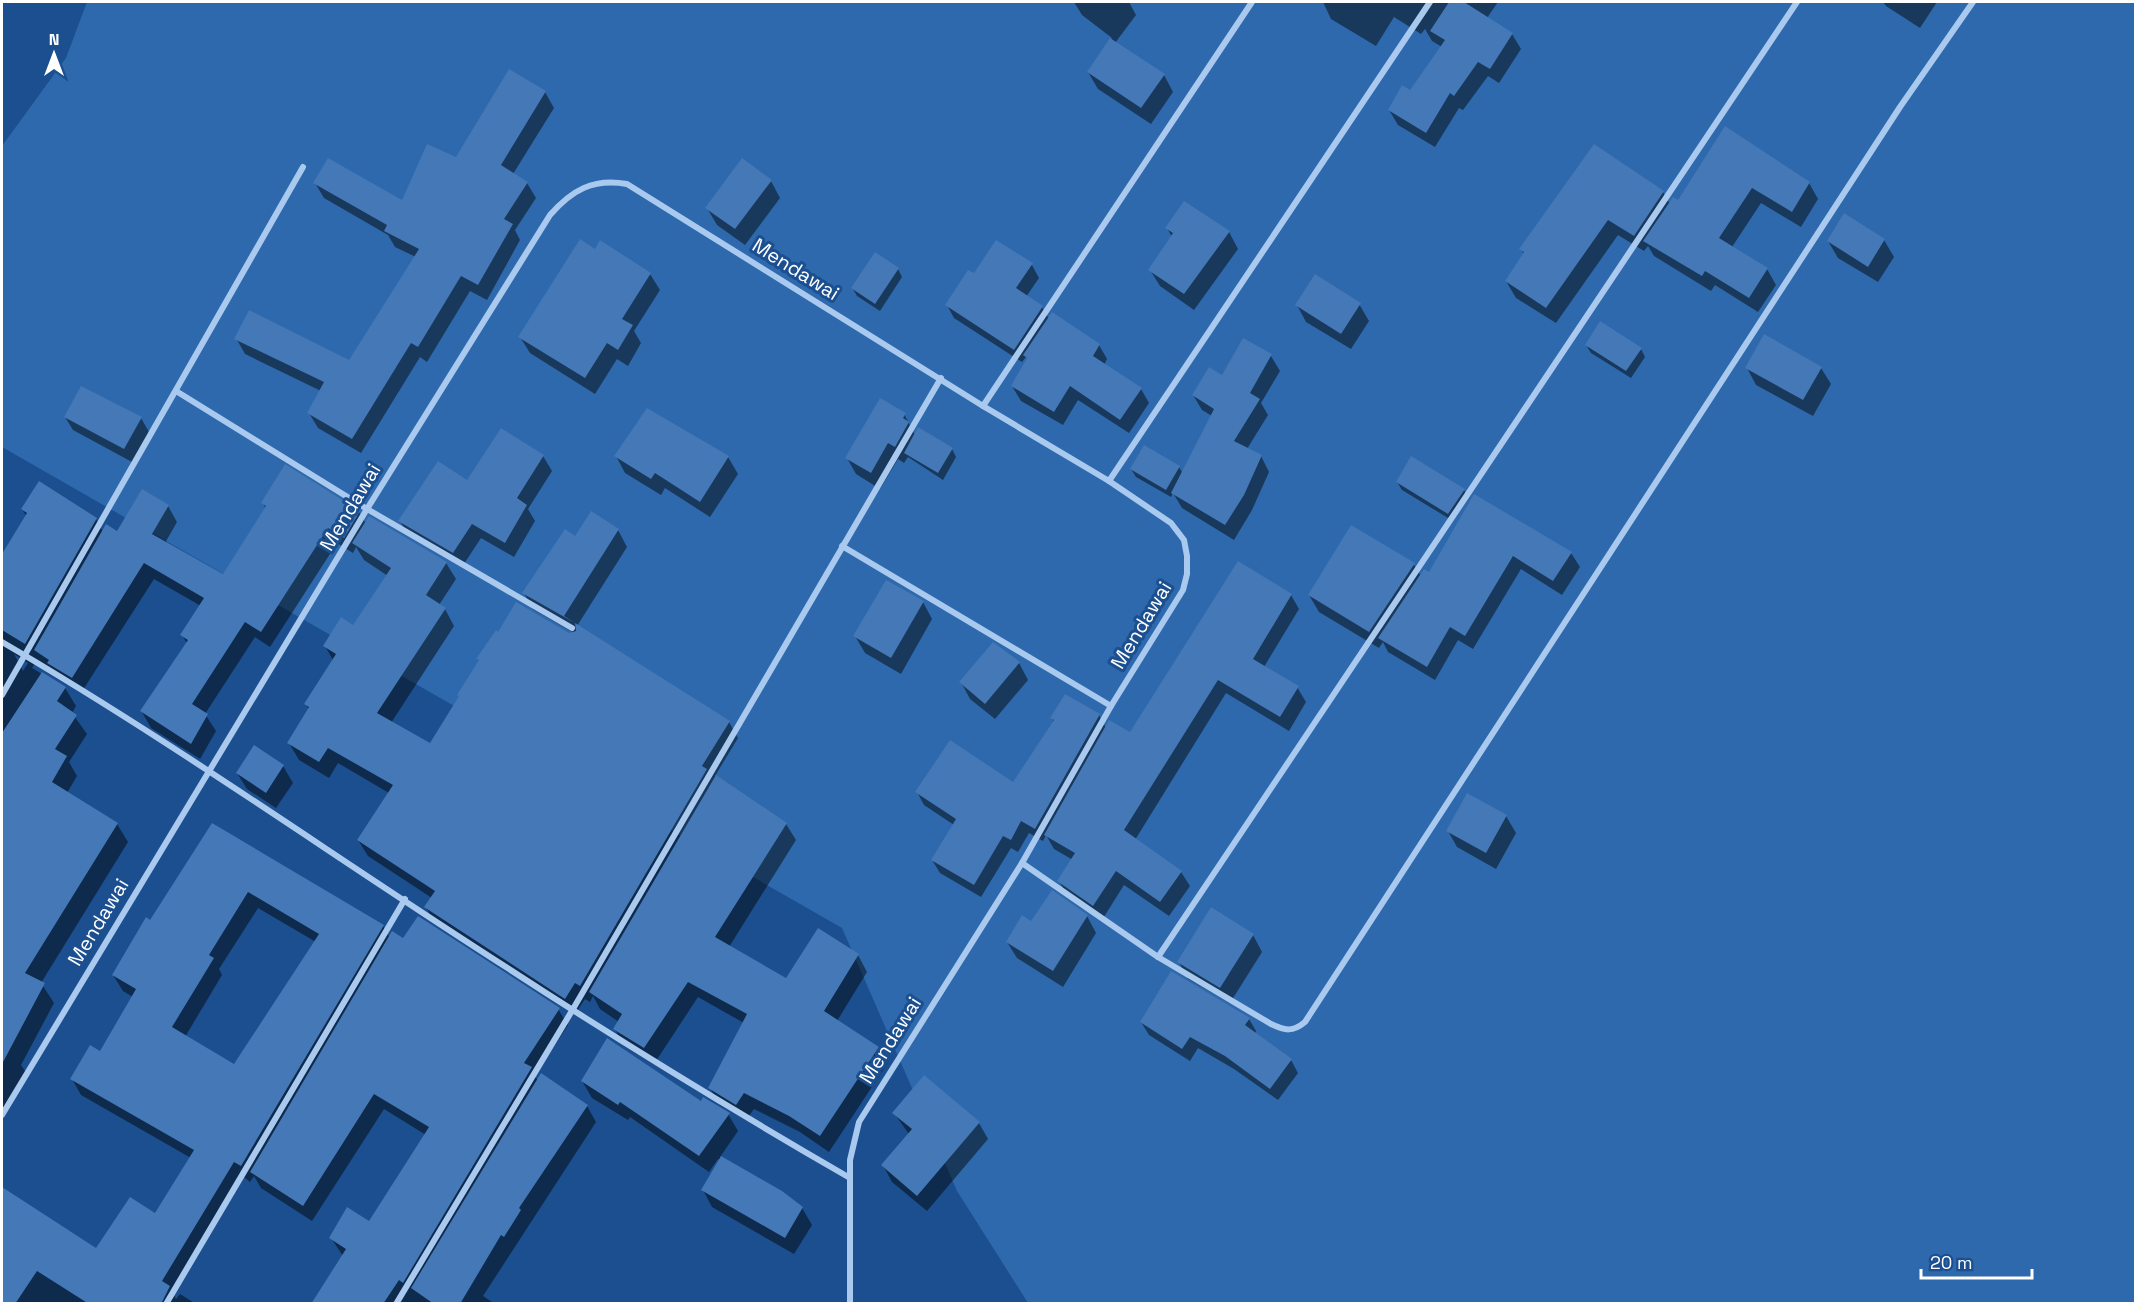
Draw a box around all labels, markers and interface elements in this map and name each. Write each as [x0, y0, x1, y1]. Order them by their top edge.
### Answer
north arrow [24, 24, 84, 84]
text: N [49, 29, 59, 50]
street label: Mendawai [748, 232, 844, 306]
street label: Mendawai [314, 458, 386, 556]
street label: Mendawai [1105, 576, 1177, 674]
street label: Mendawai [62, 873, 134, 971]
street label: Mendawai [853, 992, 927, 1088]
scale bar [1921, 1242, 2032, 1280]
text: 20 m [1930, 1251, 1973, 1274]

